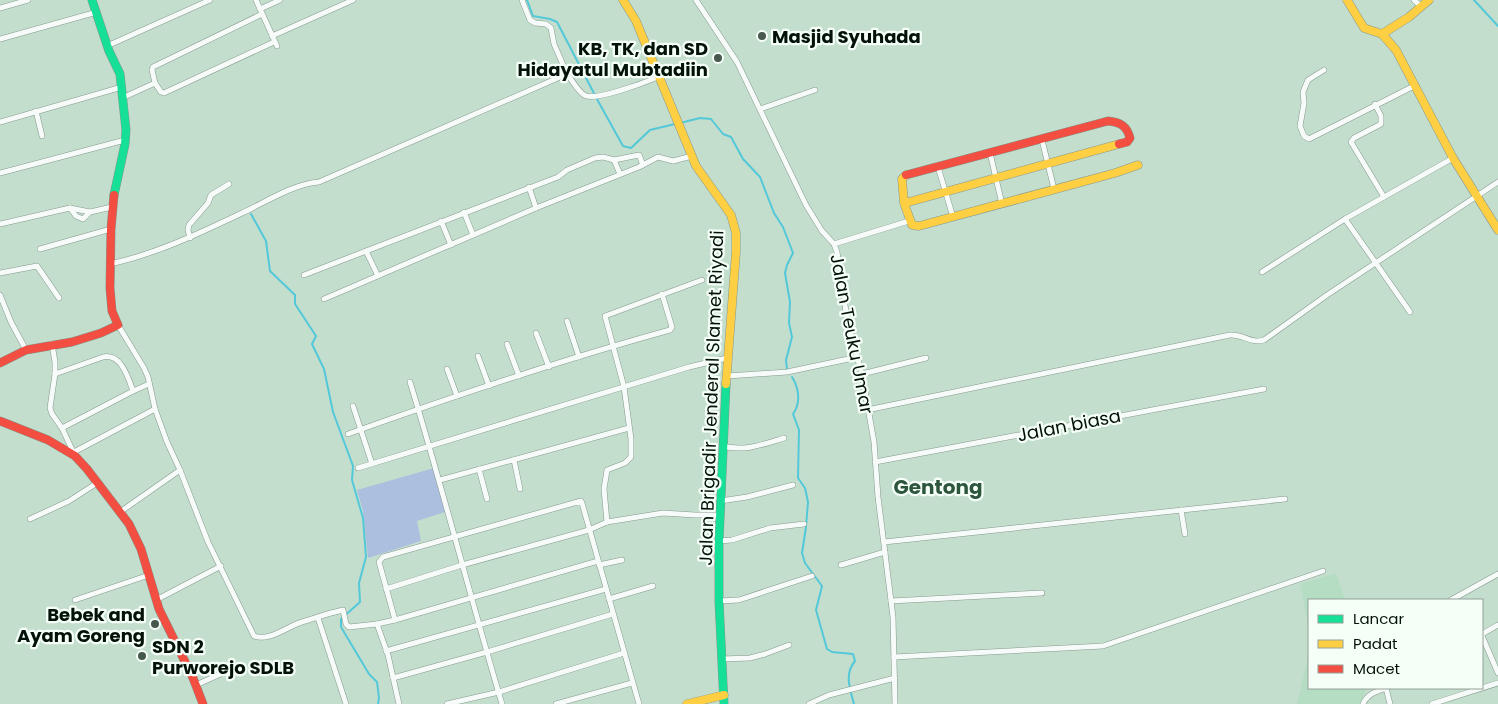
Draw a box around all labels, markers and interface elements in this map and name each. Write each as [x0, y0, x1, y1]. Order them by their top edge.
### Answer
place label: Masjid Syuhada [772, 24, 921, 49]
marker: Masjid Syuhada [756, 30, 768, 42]
place label: KB, TK, dan SD Hidayatul Mubtadiin [518, 36, 708, 82]
marker: KB, TK, dan SD Hidayatul Mubtadiin [712, 52, 724, 64]
street label: Jalan Brigadir Jenderal Slamet Riyadi [693, 230, 729, 566]
street label: Jalan Teuku Umar [824, 252, 880, 416]
street label: Jalan biasa [1015, 403, 1123, 447]
district label: Gentong [894, 473, 982, 501]
legend [1308, 599, 1483, 689]
place label: Bebek and Ayam Goreng [17, 602, 145, 648]
text: Lancar [1353, 608, 1404, 629]
marker: Bebek and Ayam Goreng [149, 618, 161, 630]
text: Padat [1353, 633, 1398, 654]
place label: SDN 2 Purworejo SDLB [152, 634, 294, 680]
marker: SDN 2 Purworejo SDLB [136, 650, 148, 662]
text: Macet [1353, 658, 1400, 679]

